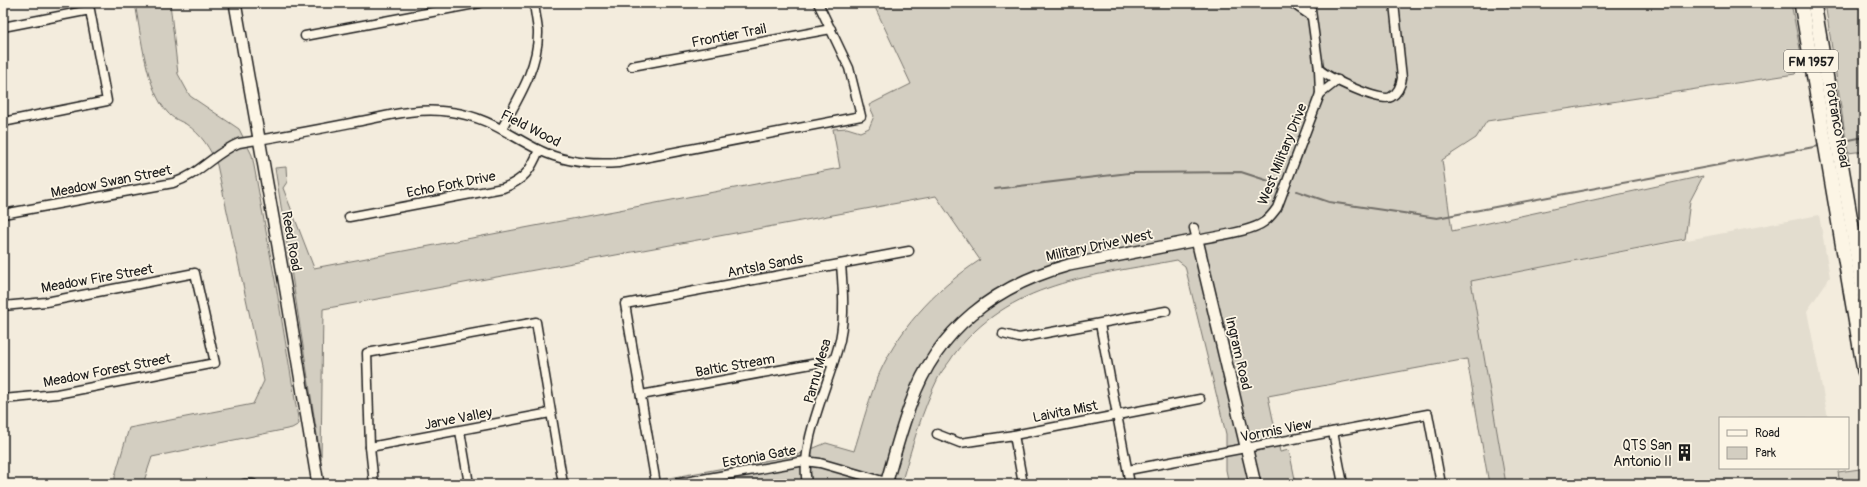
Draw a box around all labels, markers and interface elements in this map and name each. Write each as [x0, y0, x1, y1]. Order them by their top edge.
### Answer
street label: Frontier Trail [690, 20, 768, 51]
road number: FM 1957 [1784, 50, 1838, 72]
street label: Potranco Road [1822, 81, 1853, 169]
street label: West Military Drive [1254, 101, 1311, 208]
street label: Field Wood [498, 106, 564, 151]
street label: Meadow Swan Street [49, 161, 173, 202]
street label: Echo Fork Drive [405, 167, 497, 201]
street label: Reed Road [278, 210, 305, 273]
street label: Military Drive West [1044, 226, 1154, 265]
street label: Antsla Sands [726, 250, 805, 281]
street label: Meadow Fire Street [40, 260, 155, 297]
street label: Ingram Road [1222, 315, 1255, 392]
street label: Parnu Mesa [800, 337, 835, 405]
street label: Meadow Forest Street [42, 350, 173, 391]
street label: Baltic Stream [694, 350, 776, 381]
street label: Laivita Mist [1031, 397, 1099, 426]
street label: Jarve Valley [423, 404, 494, 433]
street label: Vormis View [1239, 415, 1314, 446]
legend [1719, 417, 1849, 469]
text: Road [1755, 426, 1780, 441]
place label: QTS San Antonio II [1613, 437, 1672, 470]
street label: Estonia Gate [721, 442, 797, 471]
building icon: QTS San Antonio II [1675, 443, 1695, 463]
text: Park [1755, 446, 1776, 461]

